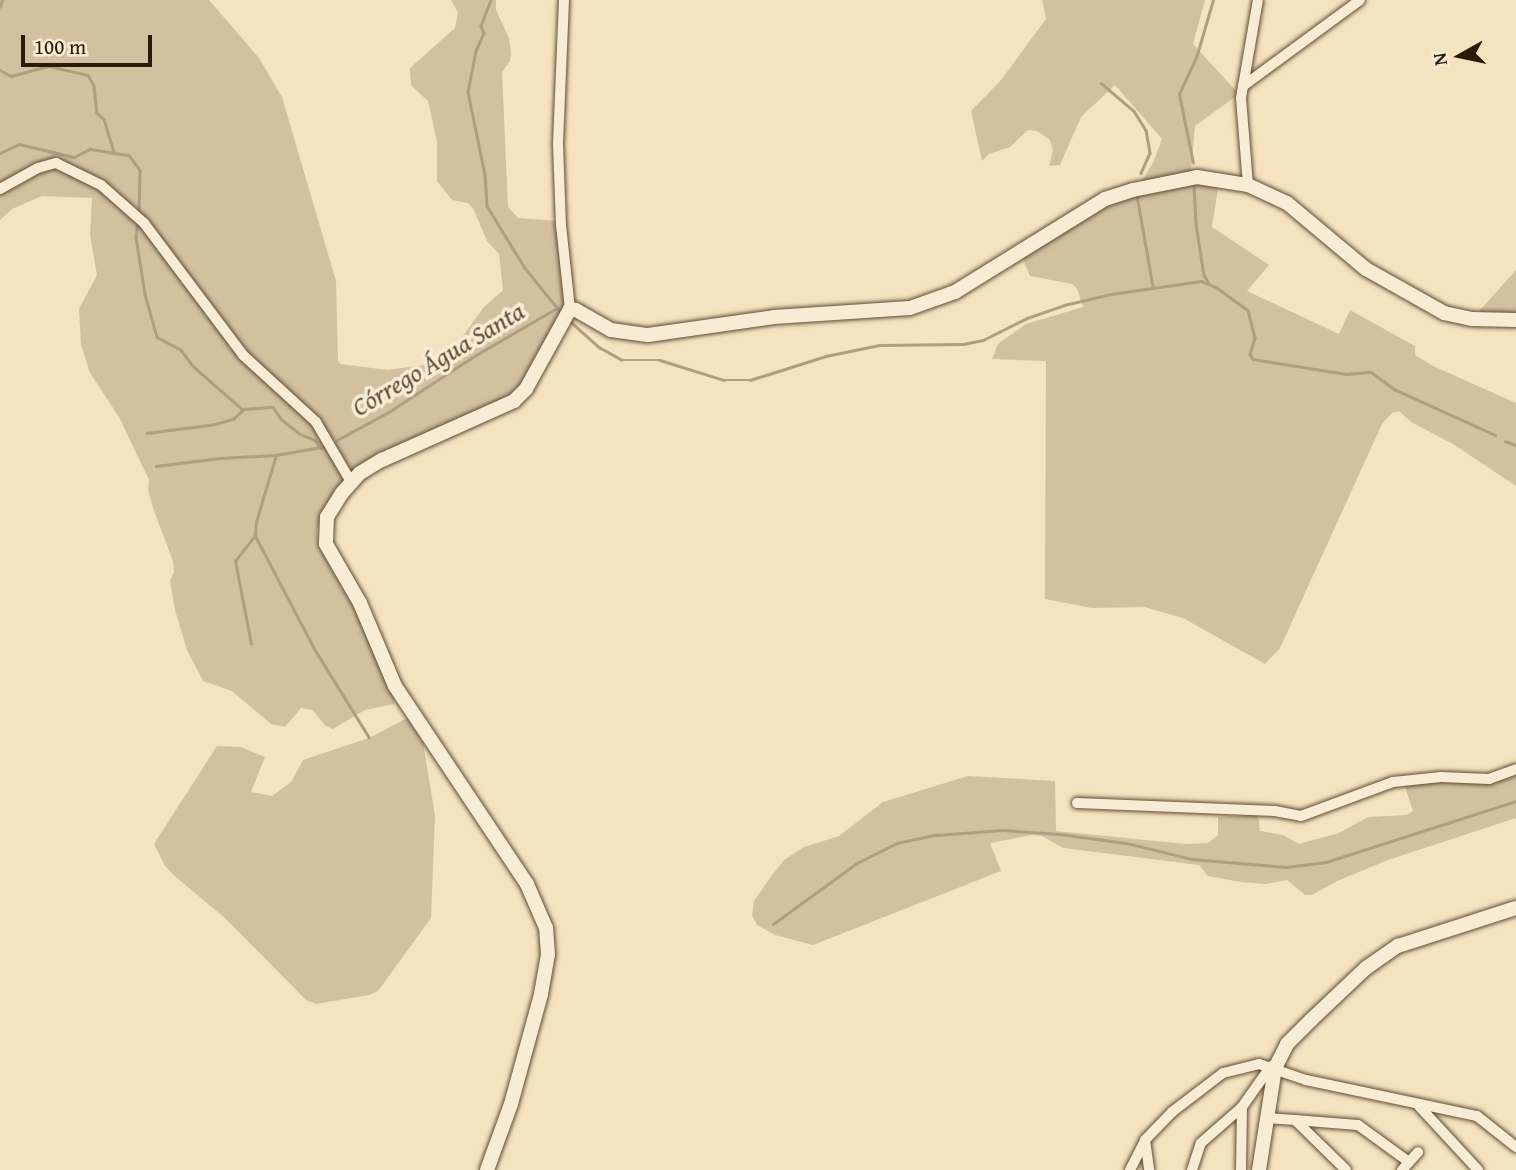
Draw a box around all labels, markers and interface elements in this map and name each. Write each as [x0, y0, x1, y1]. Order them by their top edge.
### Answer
scale bar [24, 21, 156, 65]
north arrow [1425, 21, 1495, 91]
text: 100 m [34, 31, 86, 62]
text: N [1424, 51, 1454, 68]
water label: Córrego Água Santa [346, 295, 530, 423]

